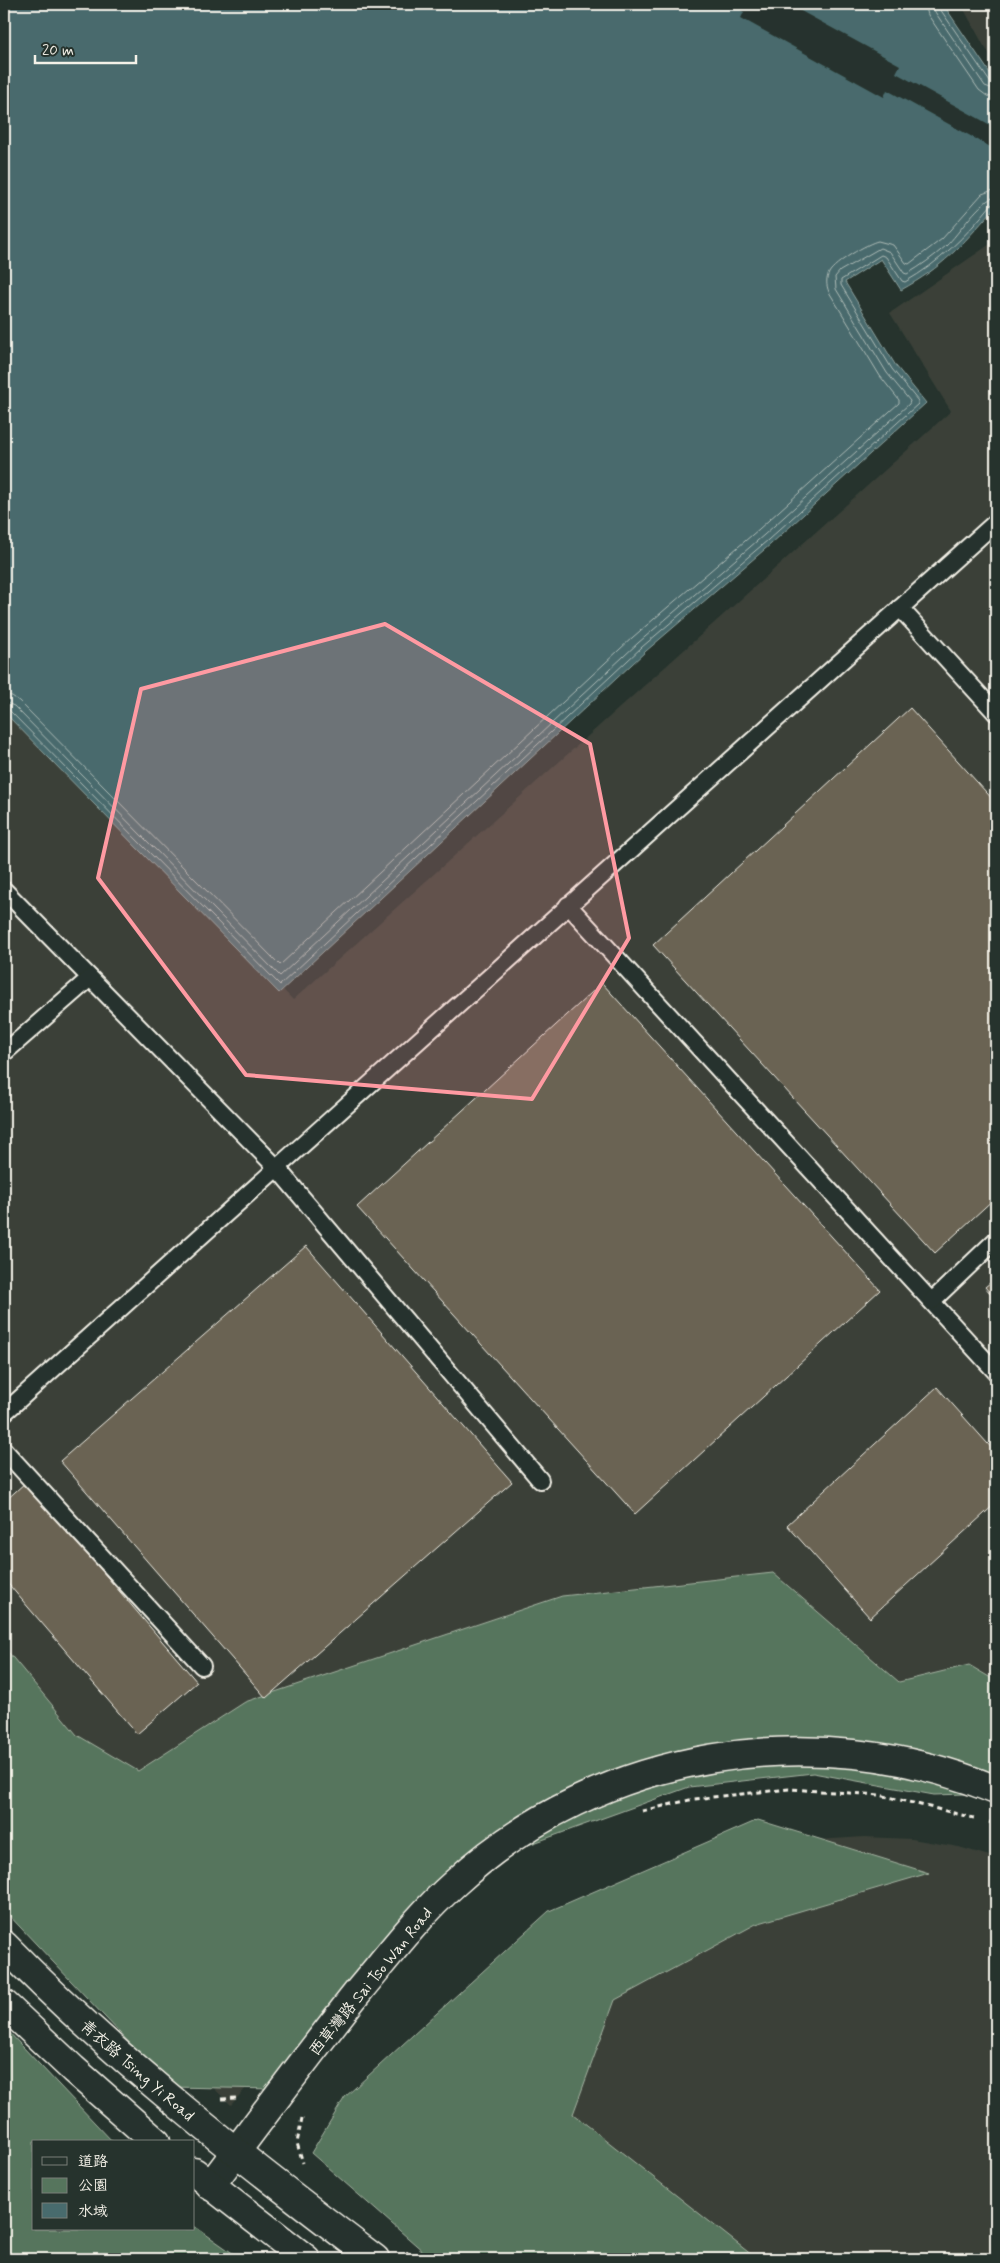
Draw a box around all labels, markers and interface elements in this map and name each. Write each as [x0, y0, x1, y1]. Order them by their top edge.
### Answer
scale bar [35, 32, 136, 64]
text: 20 m [42, 41, 74, 61]
street label: 西草灣路 Sai Tso Wan Road [305, 1903, 438, 2061]
street label: 青衣路 Tsing Yi Road [76, 2016, 198, 2126]
legend [32, 2140, 195, 2230]
text: 道路 [78, 2152, 108, 2172]
text: 公園 [78, 2176, 108, 2196]
text: 水域 [78, 2202, 108, 2222]

